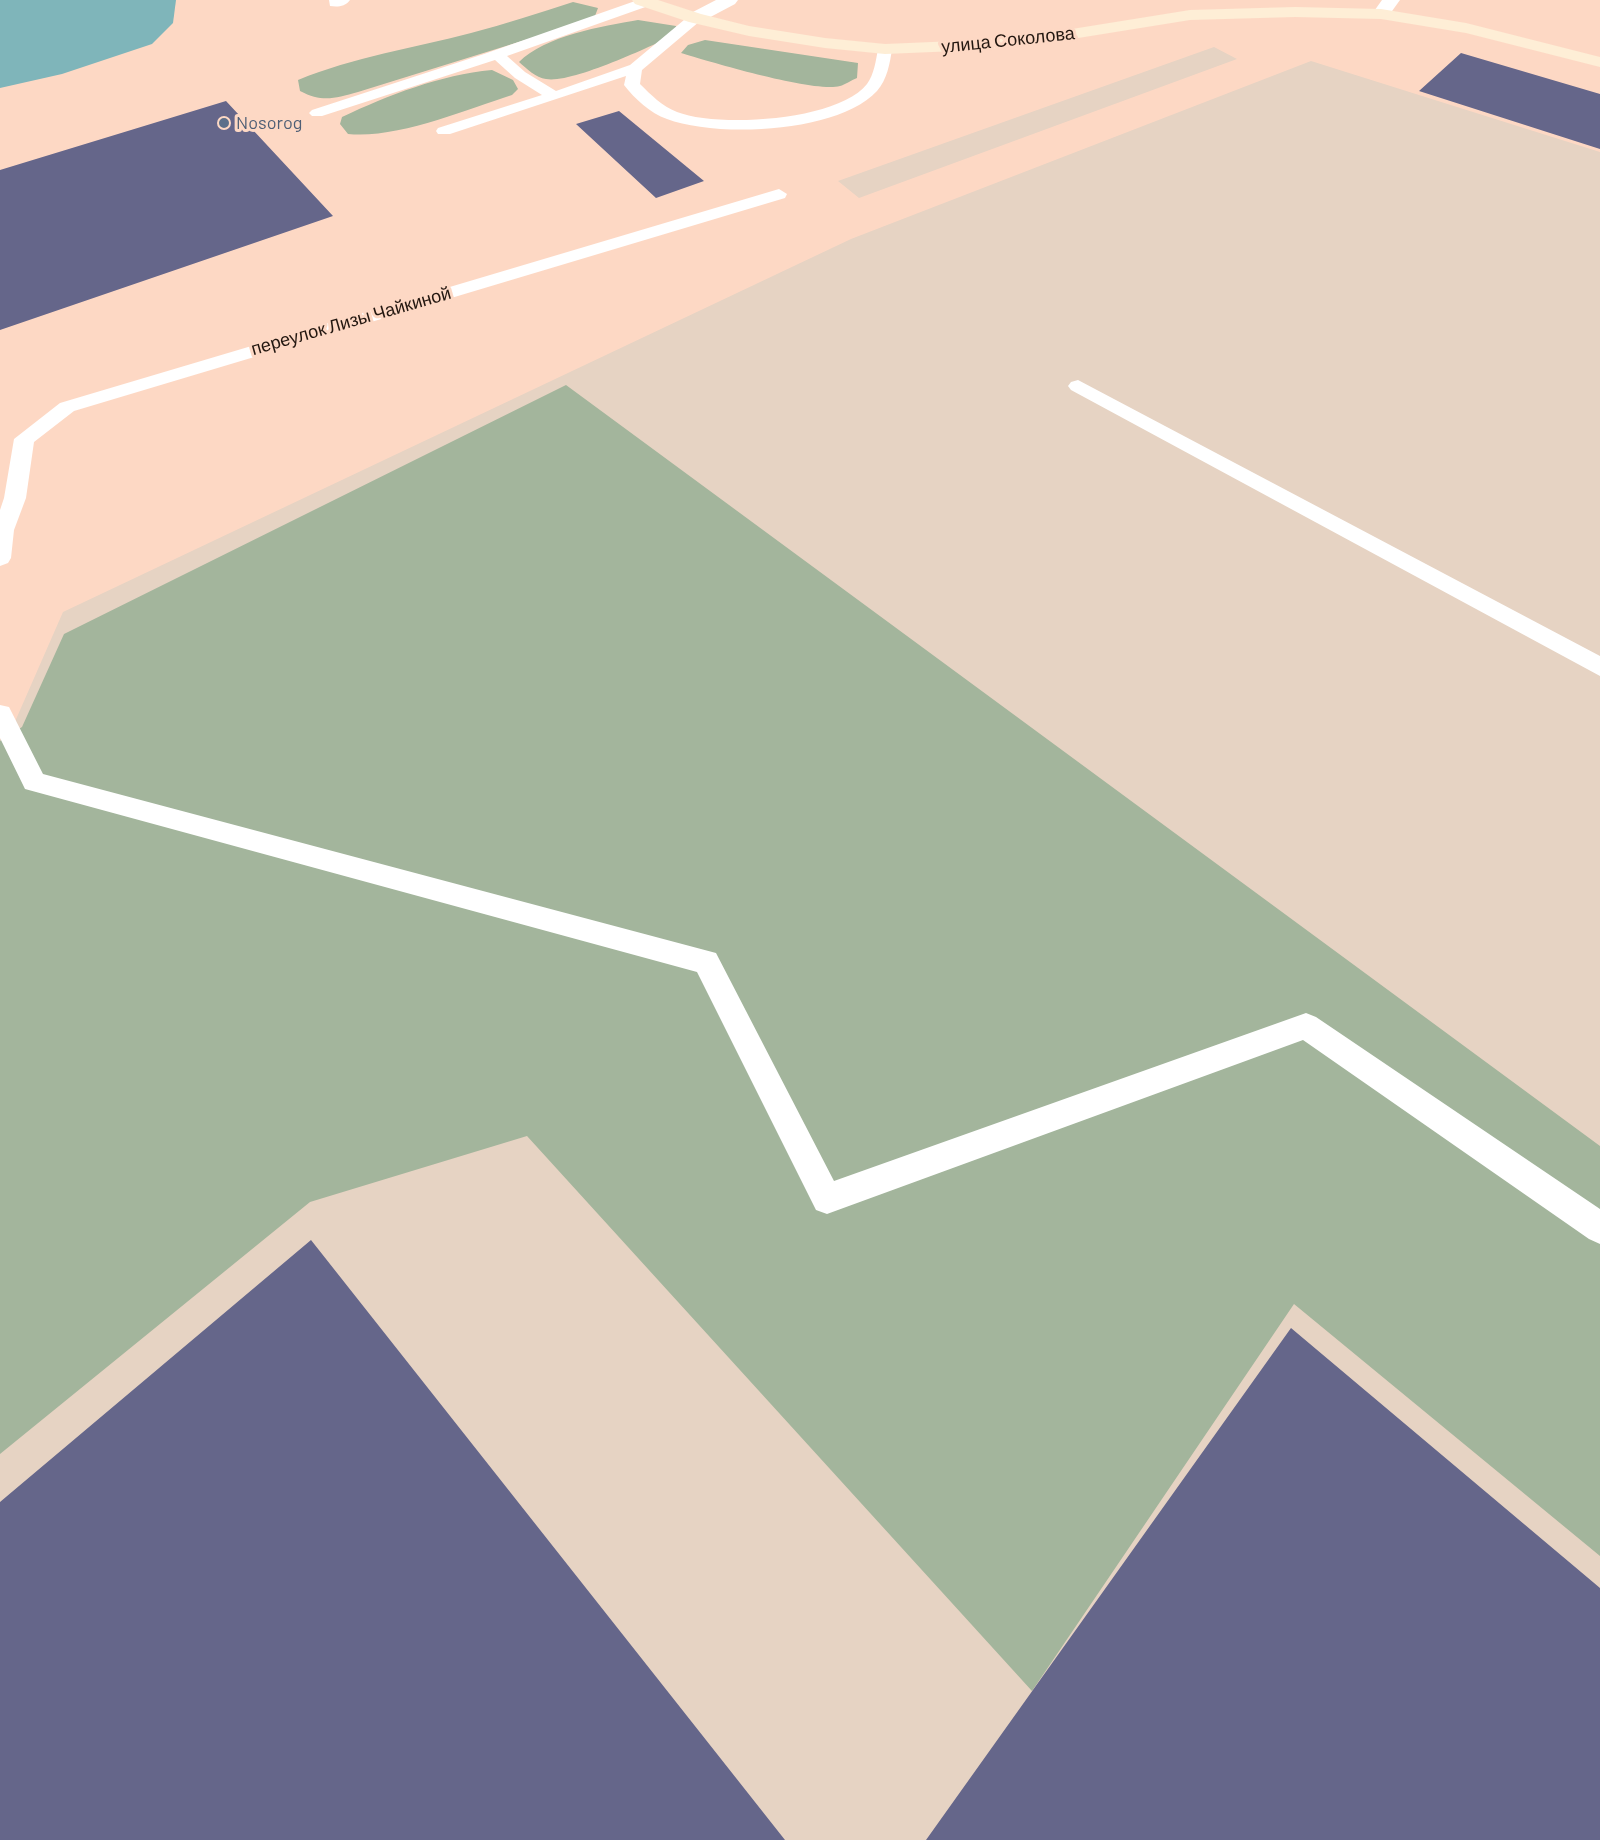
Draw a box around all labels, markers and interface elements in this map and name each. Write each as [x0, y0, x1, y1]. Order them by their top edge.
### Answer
street label: улица Соколова [940, 22, 1076, 58]
place label: Nosorog [236, 112, 302, 134]
marker: Nosorog [217, 116, 231, 130]
street label: переулок Лизы Чайкиной [249, 282, 453, 360]

